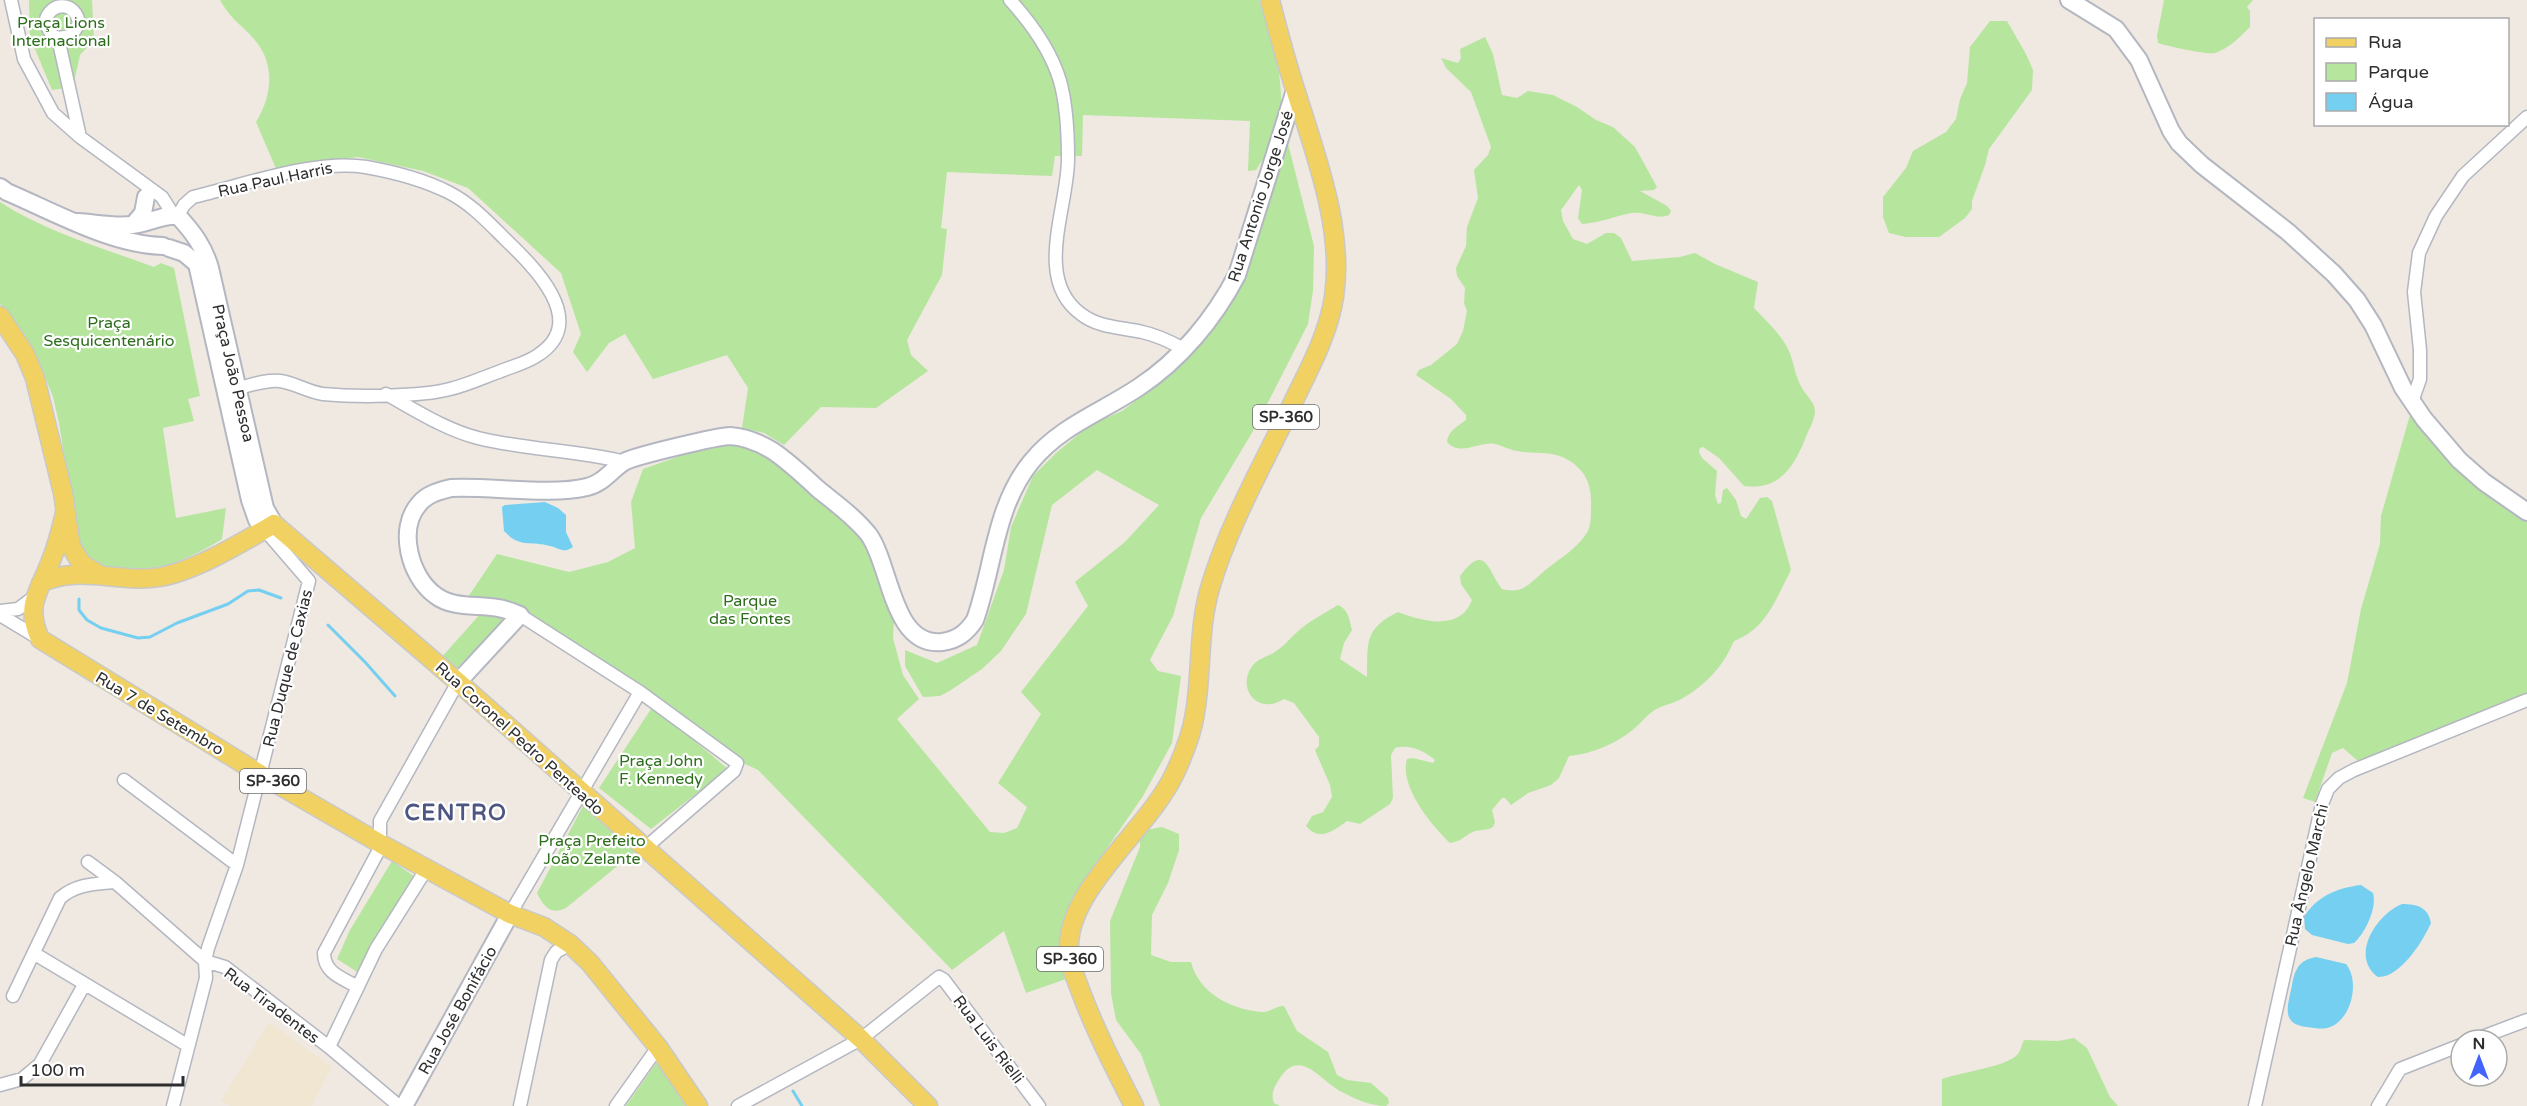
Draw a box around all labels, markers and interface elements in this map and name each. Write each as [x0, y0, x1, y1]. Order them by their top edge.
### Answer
park label: Praça Lions Internacional [12, 13, 110, 51]
legend [2314, 18, 2509, 126]
text: Rua [2368, 31, 2402, 53]
text: Parque [2368, 61, 2429, 83]
text: Água [2368, 91, 2414, 113]
street label: Rua Antonio Jorge José [1224, 108, 1298, 285]
street label: Rua Paul Harris [216, 158, 334, 202]
street label: Praça João Pessoa [207, 302, 259, 444]
park label: Praça Sesquicentenário [43, 313, 175, 351]
road number: SP-360 [1253, 405, 1319, 429]
street label: Rua Duque de Caxias [259, 587, 317, 749]
park label: Parque das Fontes [709, 591, 791, 629]
street label: Rua Coronel Pedro Penteado [431, 658, 608, 820]
street label: Rua 7 de Setembro [92, 668, 227, 760]
park label: Praça John F. Kennedy [619, 751, 703, 789]
road number: SP-360 [240, 769, 306, 793]
district label: CENTRO [405, 800, 507, 826]
street label: Rua Ângelo Marchi [2281, 802, 2333, 948]
park label: Praça Prefeito João Zelante [538, 831, 646, 869]
street label: Rua José Bonifácio [414, 943, 502, 1078]
road number: SP-360 [1037, 947, 1103, 971]
street label: Rua Tiradentes [220, 963, 323, 1048]
street label: Rua Luis Rielli [948, 991, 1028, 1088]
north arrow [2449, 1028, 2509, 1088]
text: N [2473, 1034, 2485, 1054]
scale bar [21, 1049, 183, 1087]
text: 100 m [30, 1059, 85, 1081]

